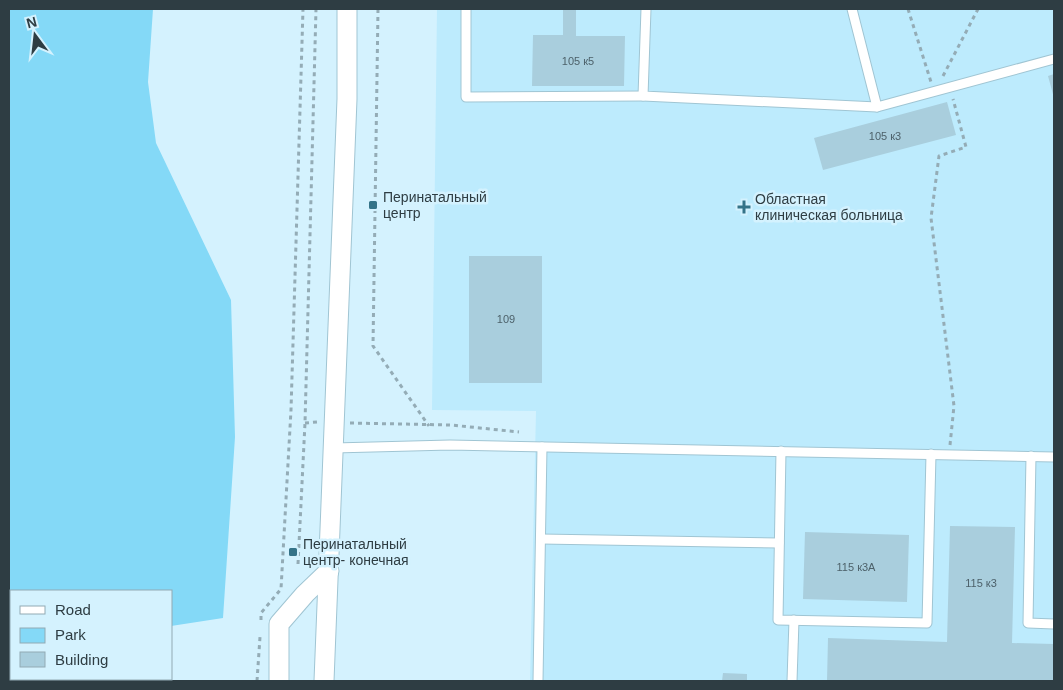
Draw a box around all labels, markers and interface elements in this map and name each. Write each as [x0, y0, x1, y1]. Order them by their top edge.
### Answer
north arrow [10, 10, 60, 60]
text: N [25, 13, 39, 31]
house number: 105 к5 [562, 55, 594, 67]
house number: 105 к3 [869, 130, 901, 142]
place label: Перинатальный центр [383, 189, 487, 221]
place label: Областная клиническая больница [755, 191, 903, 223]
marker: Перинатальный центр [367, 199, 379, 211]
marker: Областная клиническая больница [737, 200, 751, 214]
house number: 109 [497, 313, 515, 325]
place label: Перинатальный центр- конечная [303, 536, 409, 568]
marker: Перинатальный центр- конечная [287, 546, 299, 558]
house number: 115 к3А [837, 561, 876, 573]
house number: 115 к3 [965, 577, 997, 589]
legend [10, 590, 172, 680]
text: Road [55, 601, 91, 618]
text: Park [55, 626, 86, 643]
text: Building [55, 651, 108, 668]

